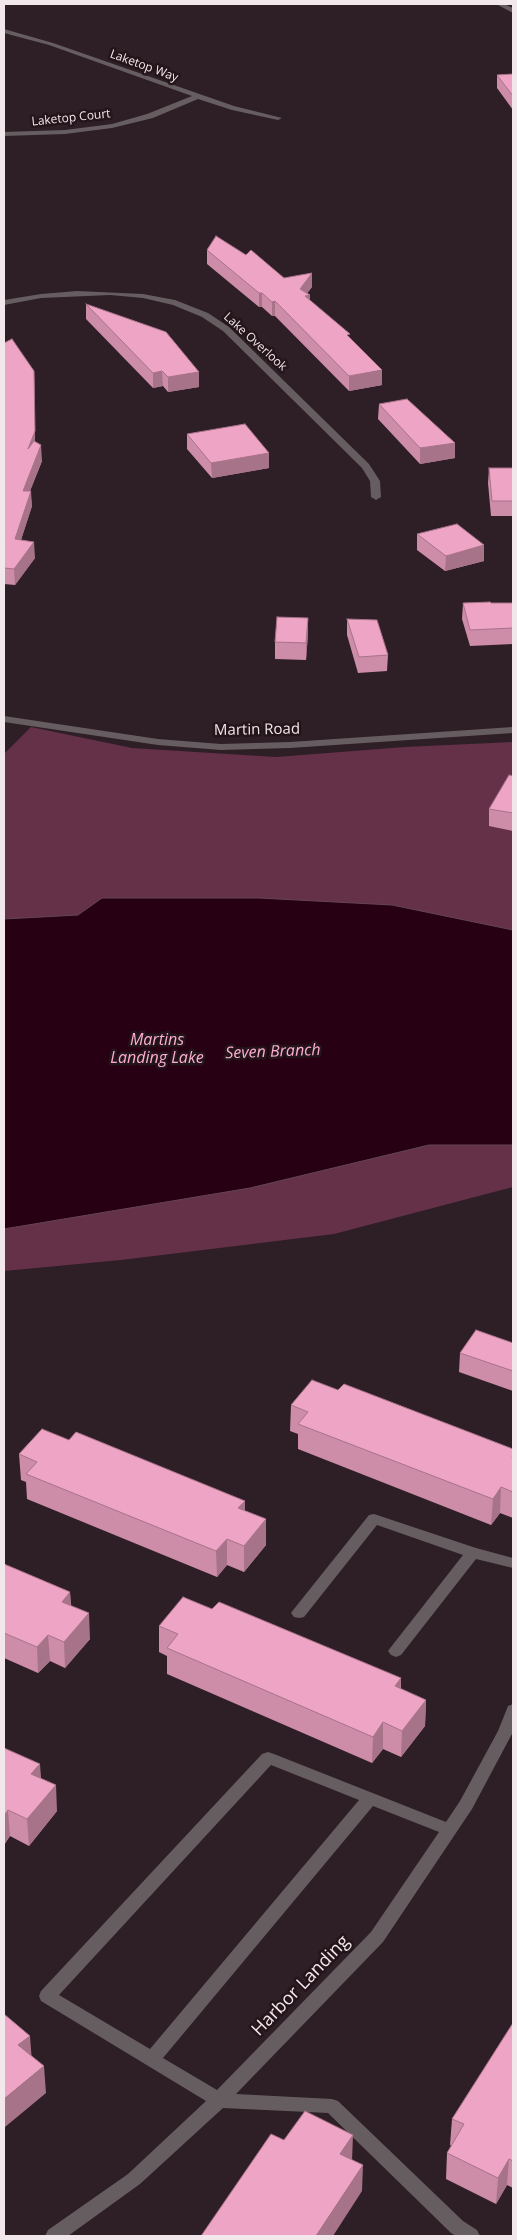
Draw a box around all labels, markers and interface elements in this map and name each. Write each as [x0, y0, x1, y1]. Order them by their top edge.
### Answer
street label: Laketop Way [108, 47, 180, 85]
street label: Laketop Court [31, 107, 111, 129]
street label: Lake Overlook [221, 310, 289, 374]
street label: Martin Road [214, 720, 300, 740]
water label: Martins Landing Lake [110, 1030, 204, 1068]
water label: Seven Branch [225, 1041, 321, 1063]
street label: Harbor Landing [248, 1931, 354, 2041]

